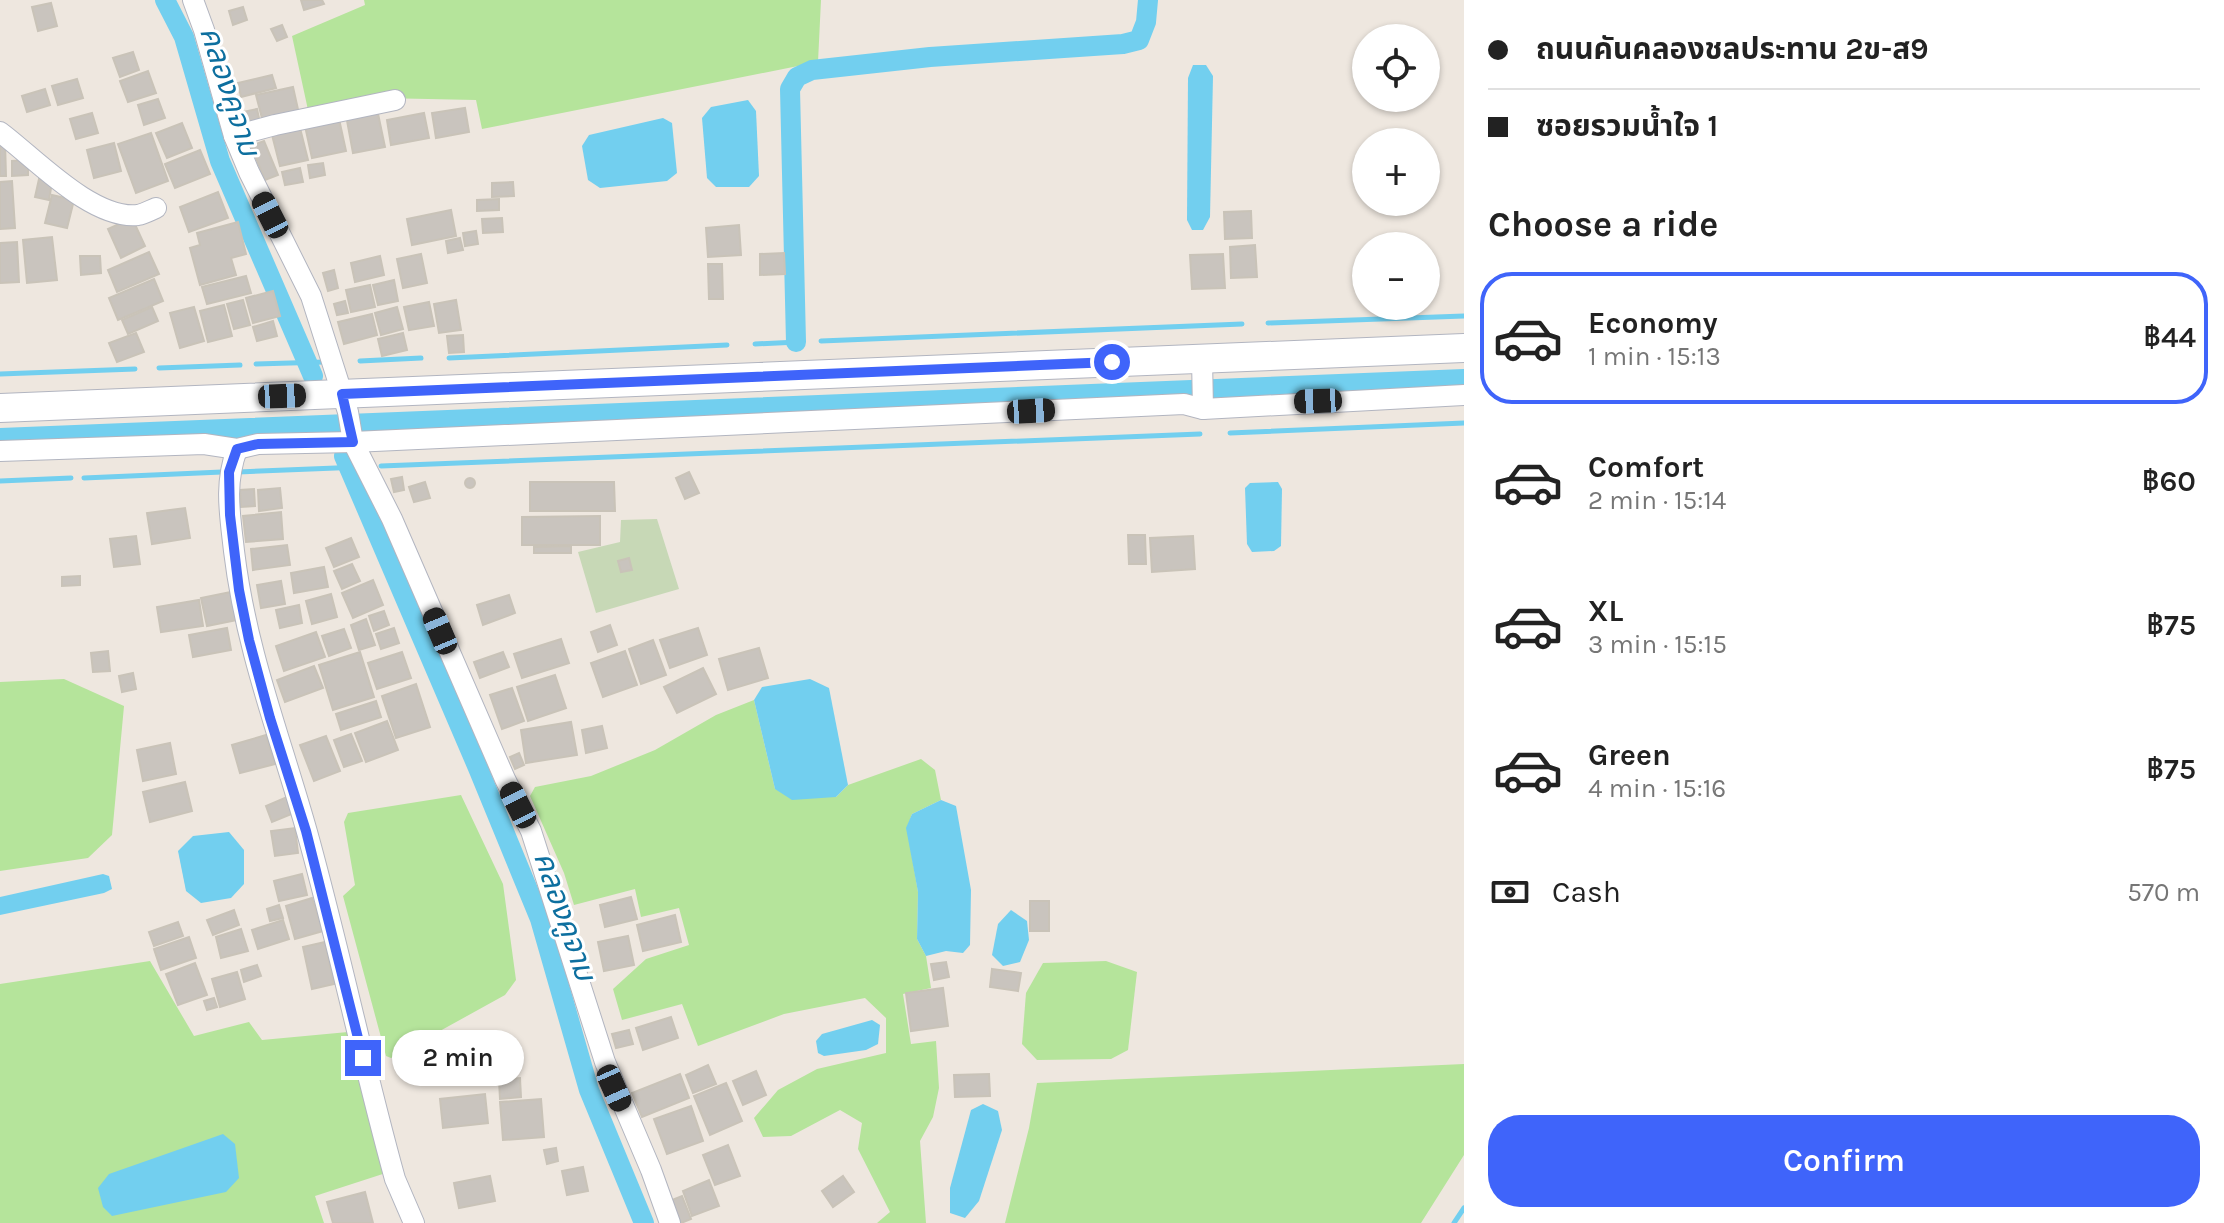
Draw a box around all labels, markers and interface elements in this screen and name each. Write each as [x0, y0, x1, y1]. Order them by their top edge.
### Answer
water label: คลองคูจาม [192, 22, 269, 163]
map controls [1352, 24, 1440, 320]
button: locate [1352, 24, 1440, 112]
text: ถนนคันคลองชลประทาน 2ข-ส9 [1536, 31, 1929, 67]
text: ซอยรวมน้ำใจ 1 [1536, 108, 1718, 144]
button: + [1352, 128, 1440, 216]
car [248, 188, 292, 242]
text: Choose a ride [1488, 203, 1718, 245]
button: − [1352, 232, 1440, 320]
icon: car [1492, 302, 1564, 374]
text: Economy [1588, 305, 1718, 341]
text: ฿44 [2143, 319, 2196, 355]
text: 1 min · 15:13 [1588, 341, 1721, 372]
route start [1094, 344, 1130, 380]
car [258, 383, 306, 409]
car [1294, 388, 1342, 414]
car [1006, 398, 1056, 424]
icon: car [1492, 446, 1564, 518]
text: Comfort [1588, 449, 1704, 485]
text: ฿60 [2142, 463, 2196, 499]
text: 2 min · 15:14 [1588, 485, 1726, 516]
icon: car [1492, 590, 1564, 662]
text: XL [1588, 593, 1623, 629]
car [420, 604, 460, 658]
text: ฿75 [2147, 607, 2196, 643]
text: 3 min · 15:15 [1588, 629, 1727, 660]
icon: car [1492, 734, 1564, 806]
text: Green [1588, 737, 1671, 773]
text: ฿75 [2147, 751, 2196, 787]
text: 4 min · 15:16 [1588, 773, 1726, 804]
car [496, 778, 540, 832]
water label: คลองคูจาม [526, 847, 605, 988]
icon: cash [1488, 870, 1532, 914]
text: Cash [1552, 874, 1621, 910]
text: 570 m [2127, 877, 2200, 908]
callout: 2 min [391, 1030, 523, 1086]
route end [345, 1040, 381, 1076]
text: 2 min [423, 1042, 493, 1073]
car [593, 1061, 635, 1115]
button: Confirm [1488, 1115, 2200, 1207]

